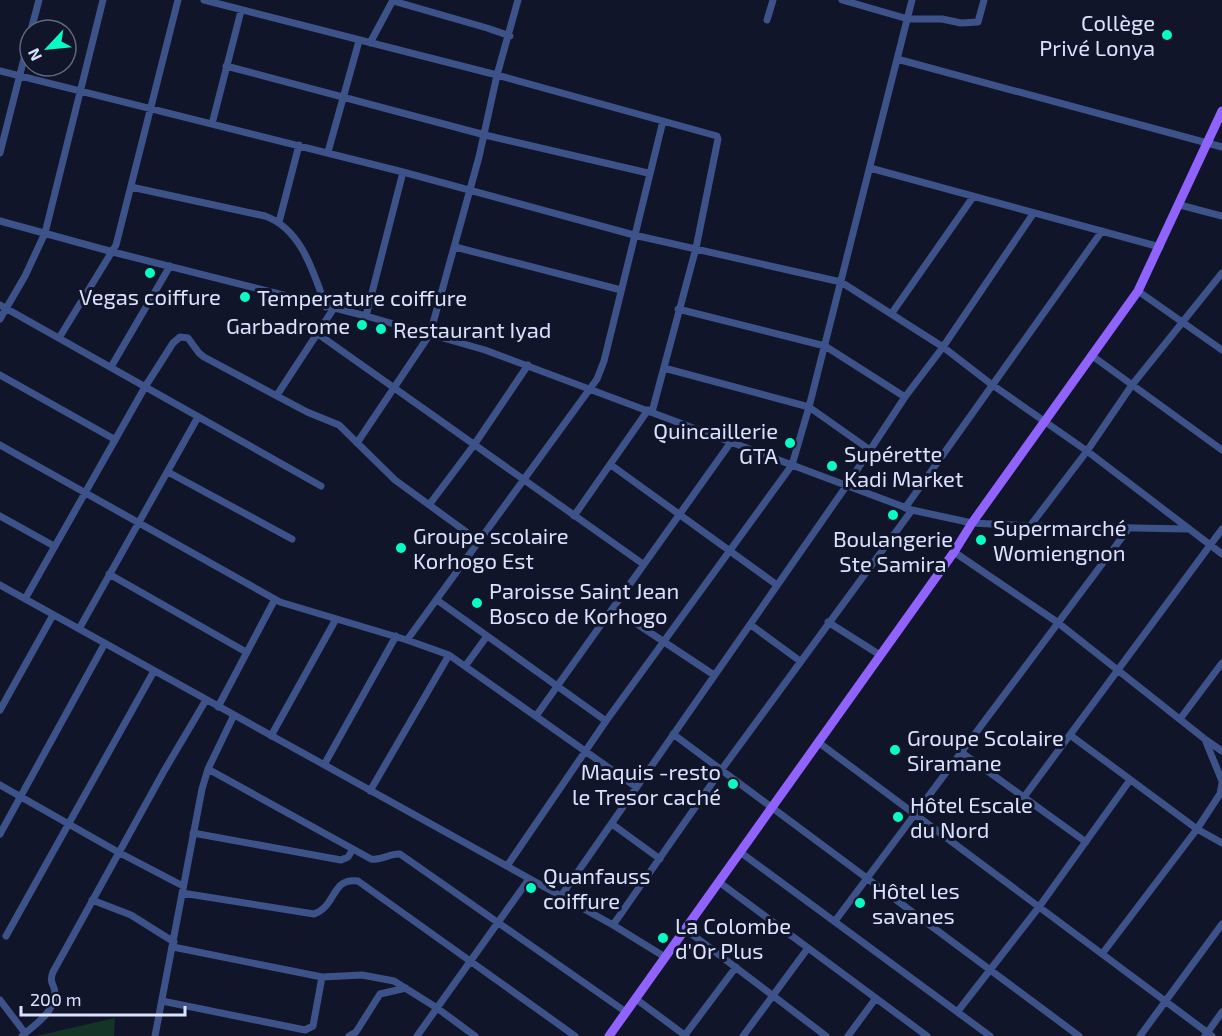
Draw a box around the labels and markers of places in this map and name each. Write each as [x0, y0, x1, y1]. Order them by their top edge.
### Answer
place label: Collège Privé Lonya [1039, 9, 1155, 60]
marker: Collège Privé Lonya [1160, 28, 1174, 42]
marker: Vegas coiffure [143, 266, 157, 280]
place label: Vegas coiffure [79, 283, 221, 309]
place label: Temperature coiffure [257, 284, 467, 310]
marker: Temperature coiffure [238, 290, 252, 304]
place label: Garbadrome [226, 312, 350, 338]
place label: Restaurant Iyad [393, 316, 551, 342]
marker: Garbadrome [355, 318, 369, 332]
marker: Restaurant Iyad [374, 322, 388, 336]
place label: Quincaillerie GTA [653, 417, 778, 468]
marker: Quincaillerie GTA [783, 436, 797, 450]
place label: Supérette Kadi Market [844, 440, 963, 491]
marker: Supérette Kadi Market [825, 459, 839, 473]
marker: Boulangerie Ste Samira [886, 508, 900, 522]
place label: Supermarché Womiengnon [993, 514, 1127, 565]
place label: Groupe scolaire Korhogo Est [413, 522, 569, 573]
place label: Boulangerie Ste Samira [833, 525, 953, 576]
marker: Supermarché Womiengnon [974, 533, 988, 547]
marker: Groupe scolaire Korhogo Est [394, 541, 408, 555]
place label: Paroisse Saint Jean Bosco de Korhogo [489, 577, 679, 628]
marker: Paroisse Saint Jean Bosco de Korhogo [470, 596, 484, 610]
place label: Groupe Scolaire Siramane [907, 724, 1064, 775]
marker: Groupe Scolaire Siramane [888, 743, 902, 757]
place label: Maquis -resto le Tresor caché [572, 758, 721, 809]
marker: Maquis -resto le Tresor caché [726, 777, 740, 791]
place label: Hôtel Escale du Nord [910, 791, 1033, 842]
marker: Hôtel Escale du Nord [891, 810, 905, 824]
place label: Quanfauss coiffure [543, 862, 650, 913]
place label: Hôtel les savanes [872, 877, 960, 928]
marker: Quanfauss coiffure [524, 881, 538, 895]
marker: Hôtel les savanes [853, 896, 867, 910]
place label: La Colombe d'Or Plus [675, 912, 791, 963]
marker: La Colombe d'Or Plus [656, 931, 670, 945]

